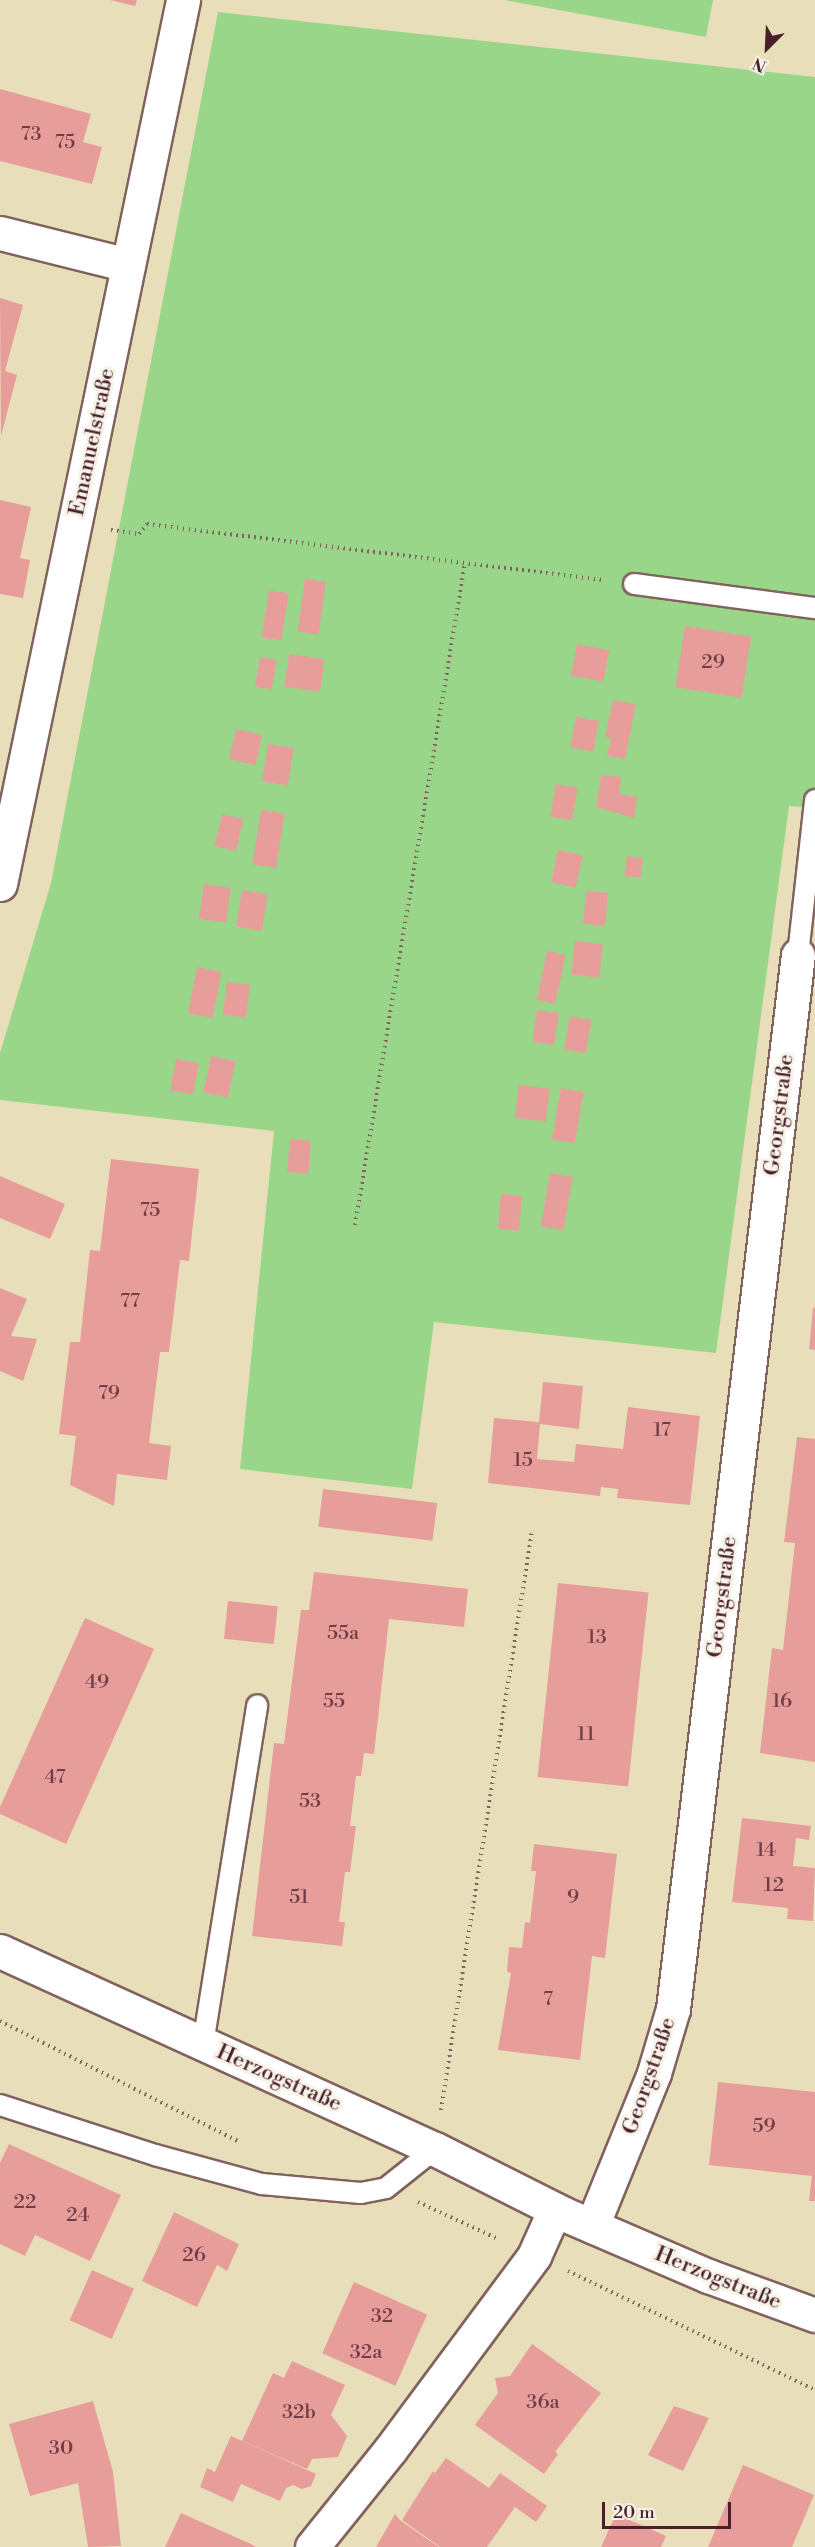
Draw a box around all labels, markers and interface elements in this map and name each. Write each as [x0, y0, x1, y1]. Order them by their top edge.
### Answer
north arrow [737, 18, 797, 78]
text: N [750, 53, 770, 76]
house number: 73 [21, 122, 41, 146]
house number: 75 [55, 130, 75, 154]
street label: Emanuelstraße [63, 366, 121, 518]
house number: 29 [701, 650, 725, 674]
street label: Georgstraße [758, 1053, 800, 1177]
house number: 75 [140, 1198, 160, 1222]
house number: 77 [120, 1289, 140, 1313]
house number: 79 [98, 1381, 120, 1405]
house number: 17 [653, 1418, 671, 1442]
house number: 15 [513, 1448, 533, 1472]
street label: Georgstraße [701, 1535, 743, 1659]
house number: 55a [327, 1621, 359, 1645]
house number: 13 [587, 1625, 607, 1649]
house number: 49 [85, 1670, 109, 1694]
house number: 55 [323, 1689, 345, 1713]
house number: 16 [772, 1689, 792, 1713]
house number: 11 [577, 1722, 595, 1746]
house number: 47 [44, 1765, 66, 1789]
house number: 53 [299, 1789, 321, 1813]
house number: 14 [756, 1838, 776, 1862]
house number: 12 [764, 1873, 784, 1897]
house number: 51 [289, 1885, 309, 1909]
house number: 9 [567, 1885, 579, 1909]
house number: 7 [543, 1987, 553, 2011]
street label: Georgstraße [617, 2014, 681, 2138]
street label: Herzogstraße [212, 2039, 346, 2117]
house number: 59 [752, 2114, 776, 2138]
house number: 22 [14, 2190, 36, 2214]
house number: 24 [66, 2203, 90, 2227]
street label: Herzogstraße [651, 2241, 785, 2315]
house number: 26 [182, 2243, 206, 2267]
house number: 32 [371, 2304, 393, 2328]
house number: 32a [350, 2340, 382, 2364]
house number: 36a [526, 2390, 560, 2414]
house number: 32b [282, 2400, 316, 2424]
house number: 30 [49, 2436, 73, 2460]
scale bar [605, 2490, 734, 2528]
text: 20 m [613, 2501, 655, 2524]

